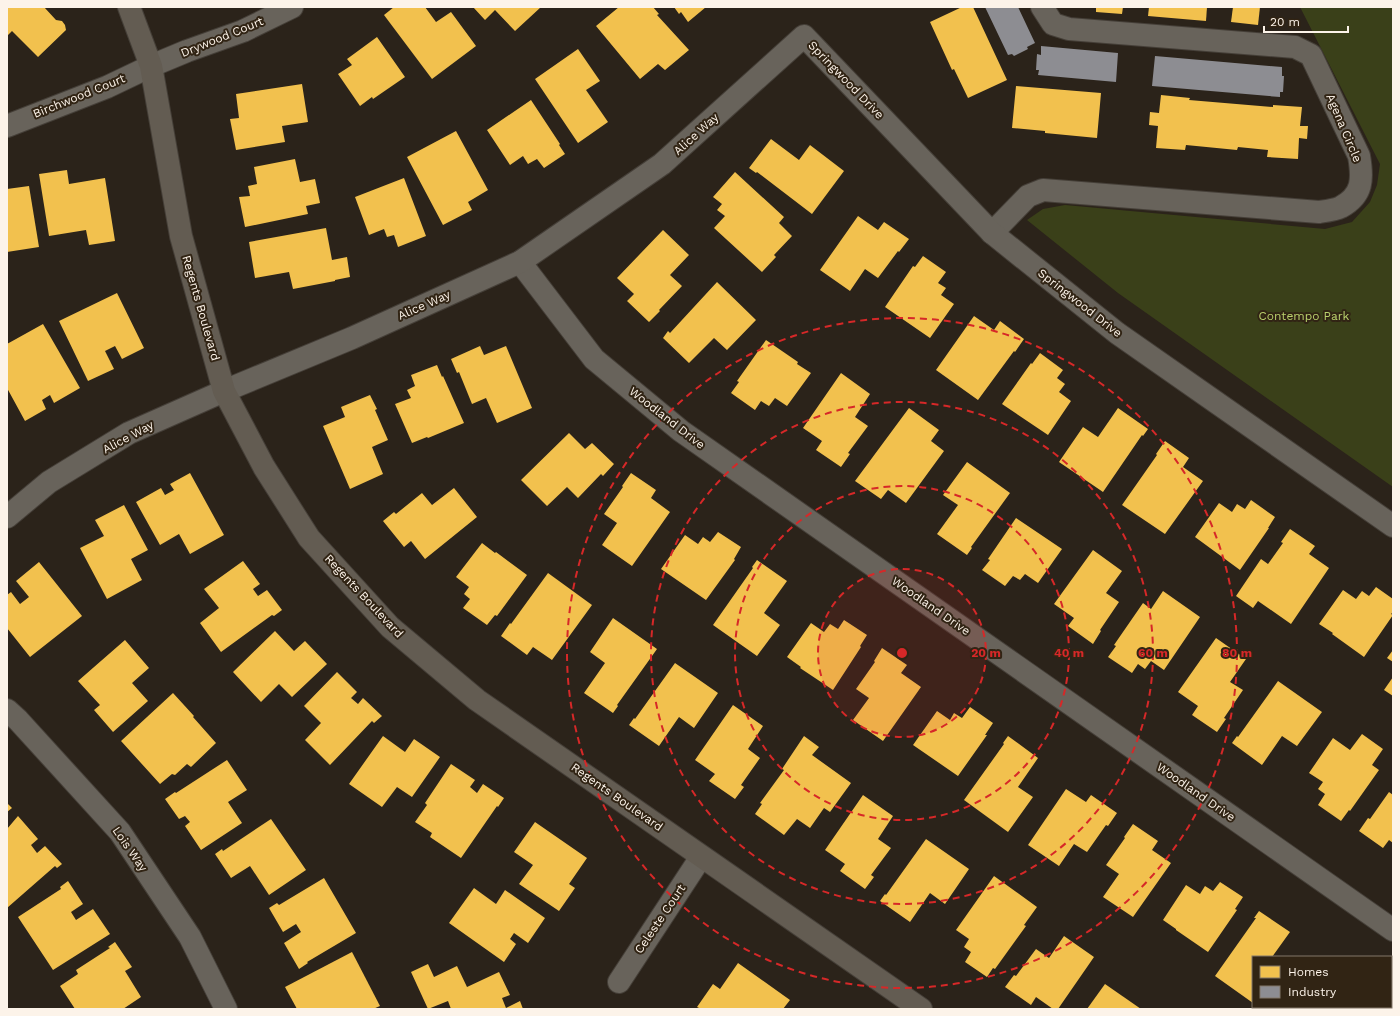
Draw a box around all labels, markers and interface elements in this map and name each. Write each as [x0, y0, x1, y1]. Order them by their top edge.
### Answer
scale bar [1264, 8, 1348, 34]
street label: Drywood Court [179, 14, 265, 60]
text: 20 m [1270, 15, 1300, 29]
street label: Springwood Drive [805, 38, 887, 122]
street label: Birchwood Court [31, 71, 127, 121]
street label: Agena Circle [1323, 92, 1365, 164]
street label: Alice Way [671, 110, 722, 158]
street label: Regents Boulevard [179, 254, 223, 362]
street label: Springwood Drive [1035, 266, 1125, 340]
street label: Alice Way [396, 287, 453, 323]
park label: Contempo Park [1259, 309, 1350, 323]
street label: Woodland Drive [626, 384, 708, 452]
street label: Alice Way [100, 417, 157, 456]
street label: Regents Boulevard [322, 551, 406, 641]
street label: Woodland Drive [889, 574, 973, 638]
centre of rings [895, 646, 909, 660]
text: 20 m [971, 646, 1001, 660]
text: 40 m [1054, 646, 1084, 660]
text: 60 m [1138, 646, 1168, 660]
text: 80 m [1222, 646, 1252, 660]
street label: Regents Boulevard [568, 760, 666, 834]
street label: Woodland Drive [1154, 760, 1238, 824]
street label: Lois Way [110, 824, 151, 875]
street label: Celeste Court [632, 882, 688, 956]
legend [1252, 956, 1392, 1008]
text: Homes [1288, 965, 1329, 979]
text: Industry [1288, 985, 1337, 999]

